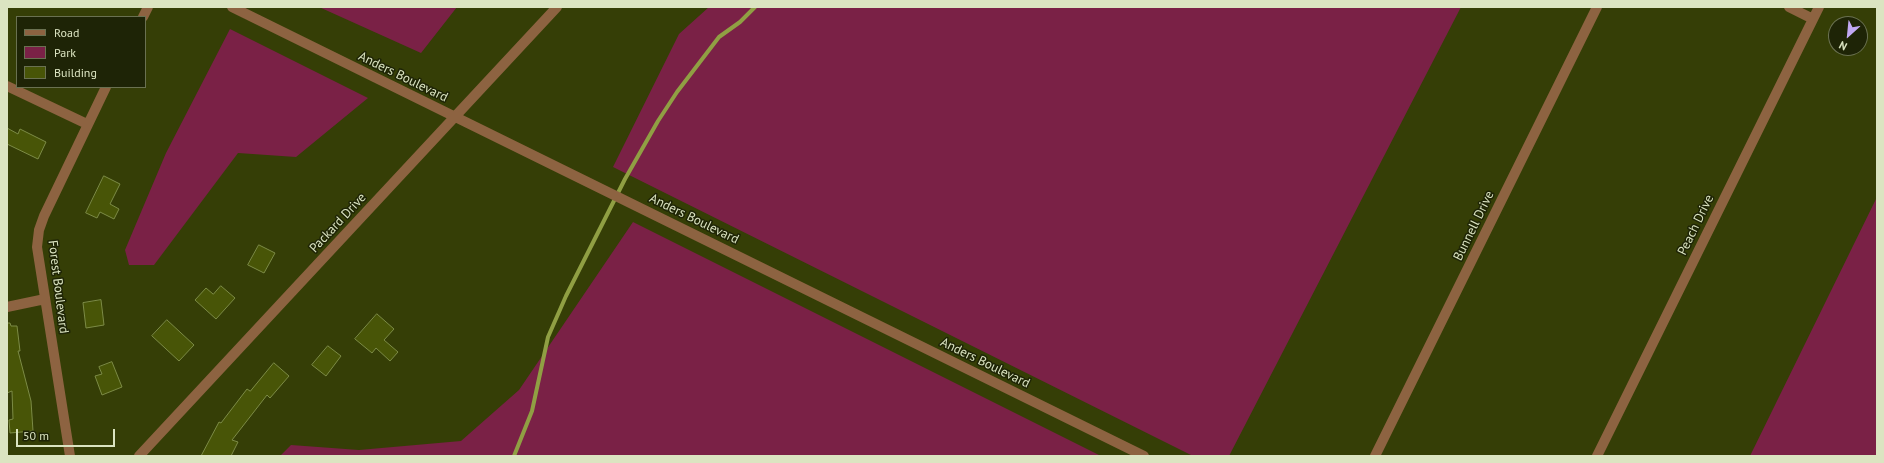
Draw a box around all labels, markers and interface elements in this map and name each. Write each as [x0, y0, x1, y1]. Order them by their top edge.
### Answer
legend [16, 16, 146, 88]
north arrow [1828, 16, 1868, 56]
text: Road [54, 25, 79, 40]
text: N [1837, 38, 1849, 54]
text: Park [54, 45, 76, 60]
street label: Anders Boulevard [356, 49, 450, 105]
text: Building [54, 65, 97, 80]
street label: Bunnell Drive [1450, 189, 1498, 263]
street label: Packard Drive [306, 190, 370, 256]
street label: Anders Boulevard [647, 191, 741, 247]
street label: Peach Drive [1675, 192, 1717, 258]
street label: Forest Boulevard [45, 239, 71, 335]
street label: Anders Boulevard [938, 335, 1032, 391]
scale bar [18, 421, 117, 447]
text: 50 m [23, 428, 49, 443]

